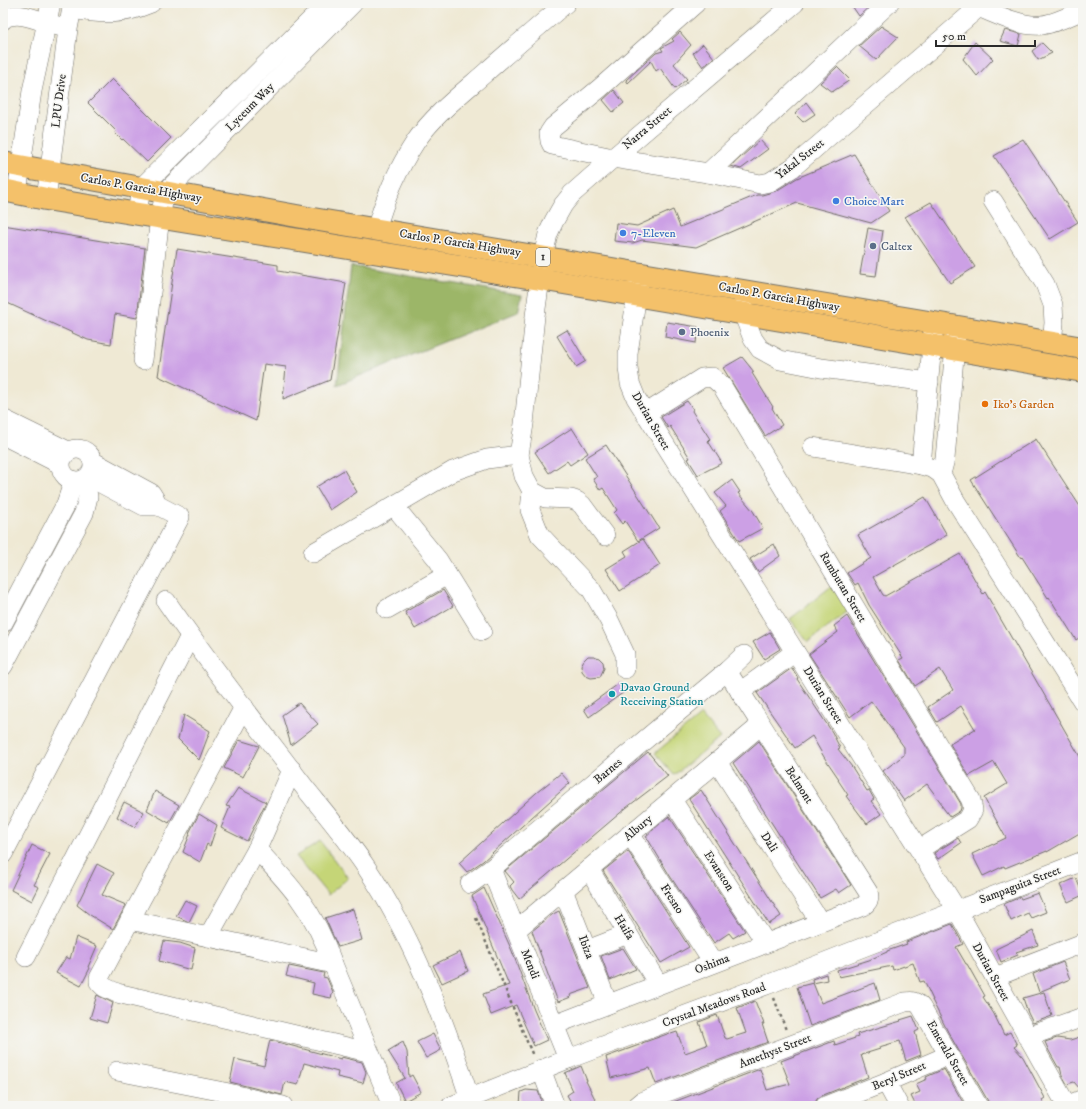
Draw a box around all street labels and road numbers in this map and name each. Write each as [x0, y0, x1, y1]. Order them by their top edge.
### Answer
street label: LPU Drive [48, 73, 70, 129]
street label: Lyceum Way [223, 79, 278, 134]
street label: Narra Street [619, 103, 675, 153]
street label: Yakal Street [773, 135, 827, 183]
street label: Carlos P. Garcia Highway [79, 170, 203, 206]
street label: Carlos P. Garcia Highway [398, 226, 522, 260]
road number: 1 [536, 248, 550, 266]
street label: Carlos P. Garcia Highway [717, 279, 841, 315]
street label: Durian Street [628, 389, 674, 453]
street label: Rambutan Street [816, 549, 870, 625]
street label: Durian Street [800, 664, 847, 727]
street label: Barnes [591, 755, 625, 787]
street label: Belmont [782, 764, 817, 806]
street label: Albury [621, 812, 656, 844]
street label: Dali [757, 829, 781, 855]
street label: Evanston [700, 848, 738, 895]
street label: Sampaguita Street [977, 863, 1063, 907]
street label: Fresno [657, 881, 687, 917]
street label: Haifa [611, 911, 638, 943]
street label: Ibiza [575, 933, 598, 962]
street label: Durian Street [969, 940, 1013, 1004]
street label: Mendi [517, 947, 543, 981]
street label: Oshima [693, 950, 732, 977]
street label: Crystal Meadows Road [660, 979, 768, 1031]
street label: Emerald Street [923, 1018, 973, 1088]
street label: Amethyst Street [737, 1030, 813, 1072]
street label: Beryl Street [870, 1058, 928, 1094]

